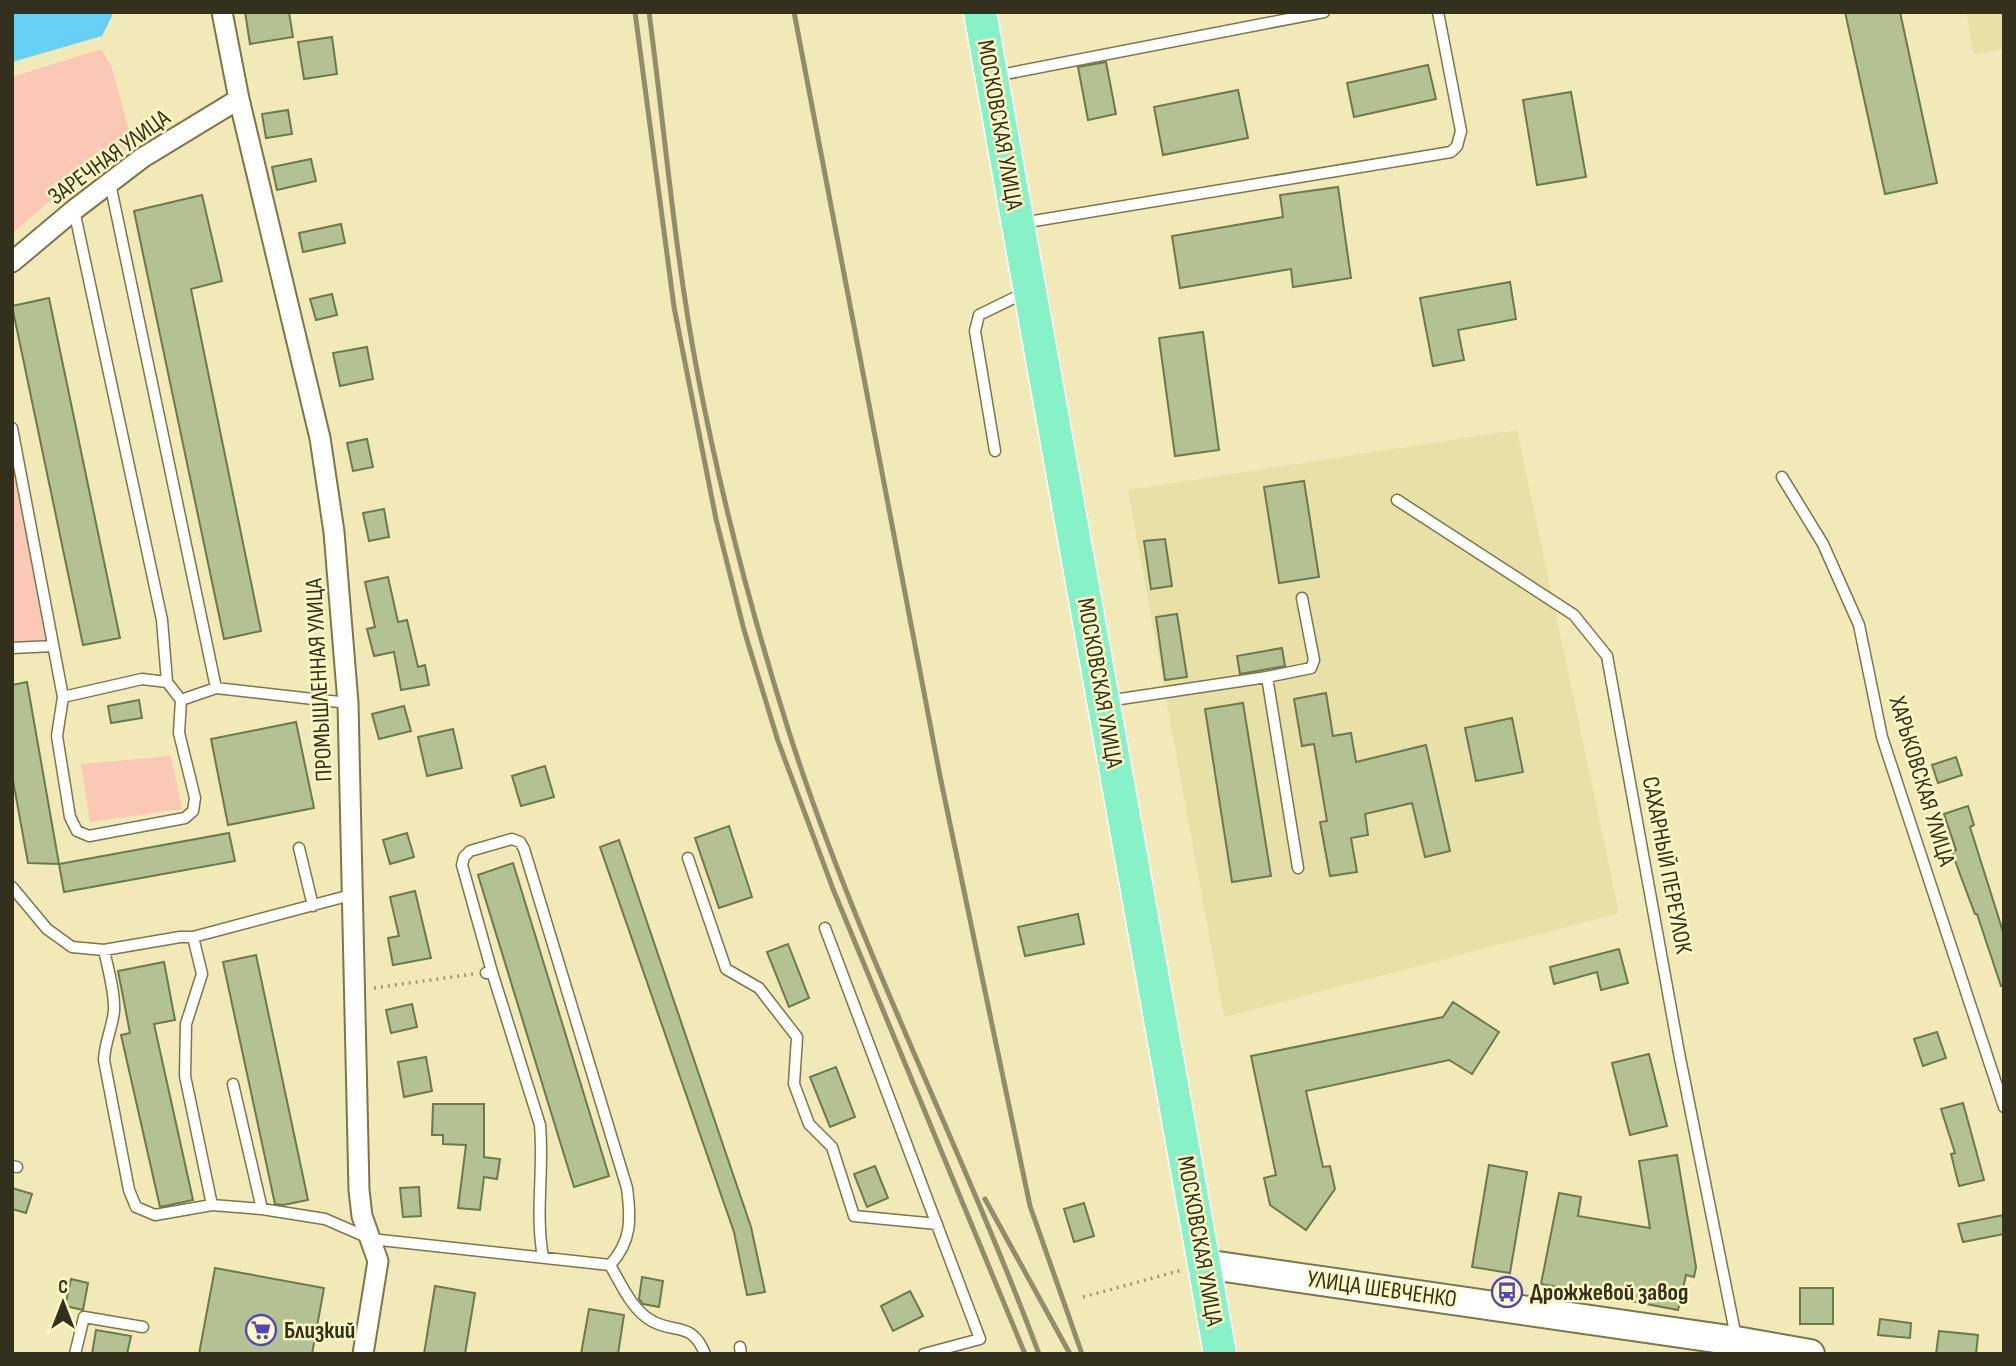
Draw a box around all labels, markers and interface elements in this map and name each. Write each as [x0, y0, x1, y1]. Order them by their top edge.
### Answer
street label: МОСКОВСКАЯ УЛИЦА [971, 38, 1029, 213]
street label: ЗАРЕЧНАЯ УЛИЦА [42, 103, 176, 211]
street label: ПРОМЫШЛЕННАЯ УЛИЦА [299, 577, 339, 782]
street label: МОСКОВСКАЯ УЛИЦА [1071, 596, 1129, 771]
street label: ХАРЬКОВСКАЯ УЛИЦА [1882, 692, 1962, 870]
street label: САХАРНЫЙ ПЕРЕУЛОК [1636, 774, 1698, 956]
street label: МОСКОВСКАЯ УЛИЦА [1171, 1154, 1229, 1329]
street label: УЛИЦА ШЕВЧЕНКО [1305, 1264, 1459, 1314]
north arrow [28, 1268, 98, 1338]
bus stop icon: Дрожжевой завод [1490, 1275, 1524, 1309]
text: С [58, 1276, 68, 1299]
place label: Дрожжевой завод [1530, 1278, 1688, 1307]
supermarket icon: Близкий [244, 1313, 278, 1347]
place label: Близкий [284, 1316, 355, 1345]

